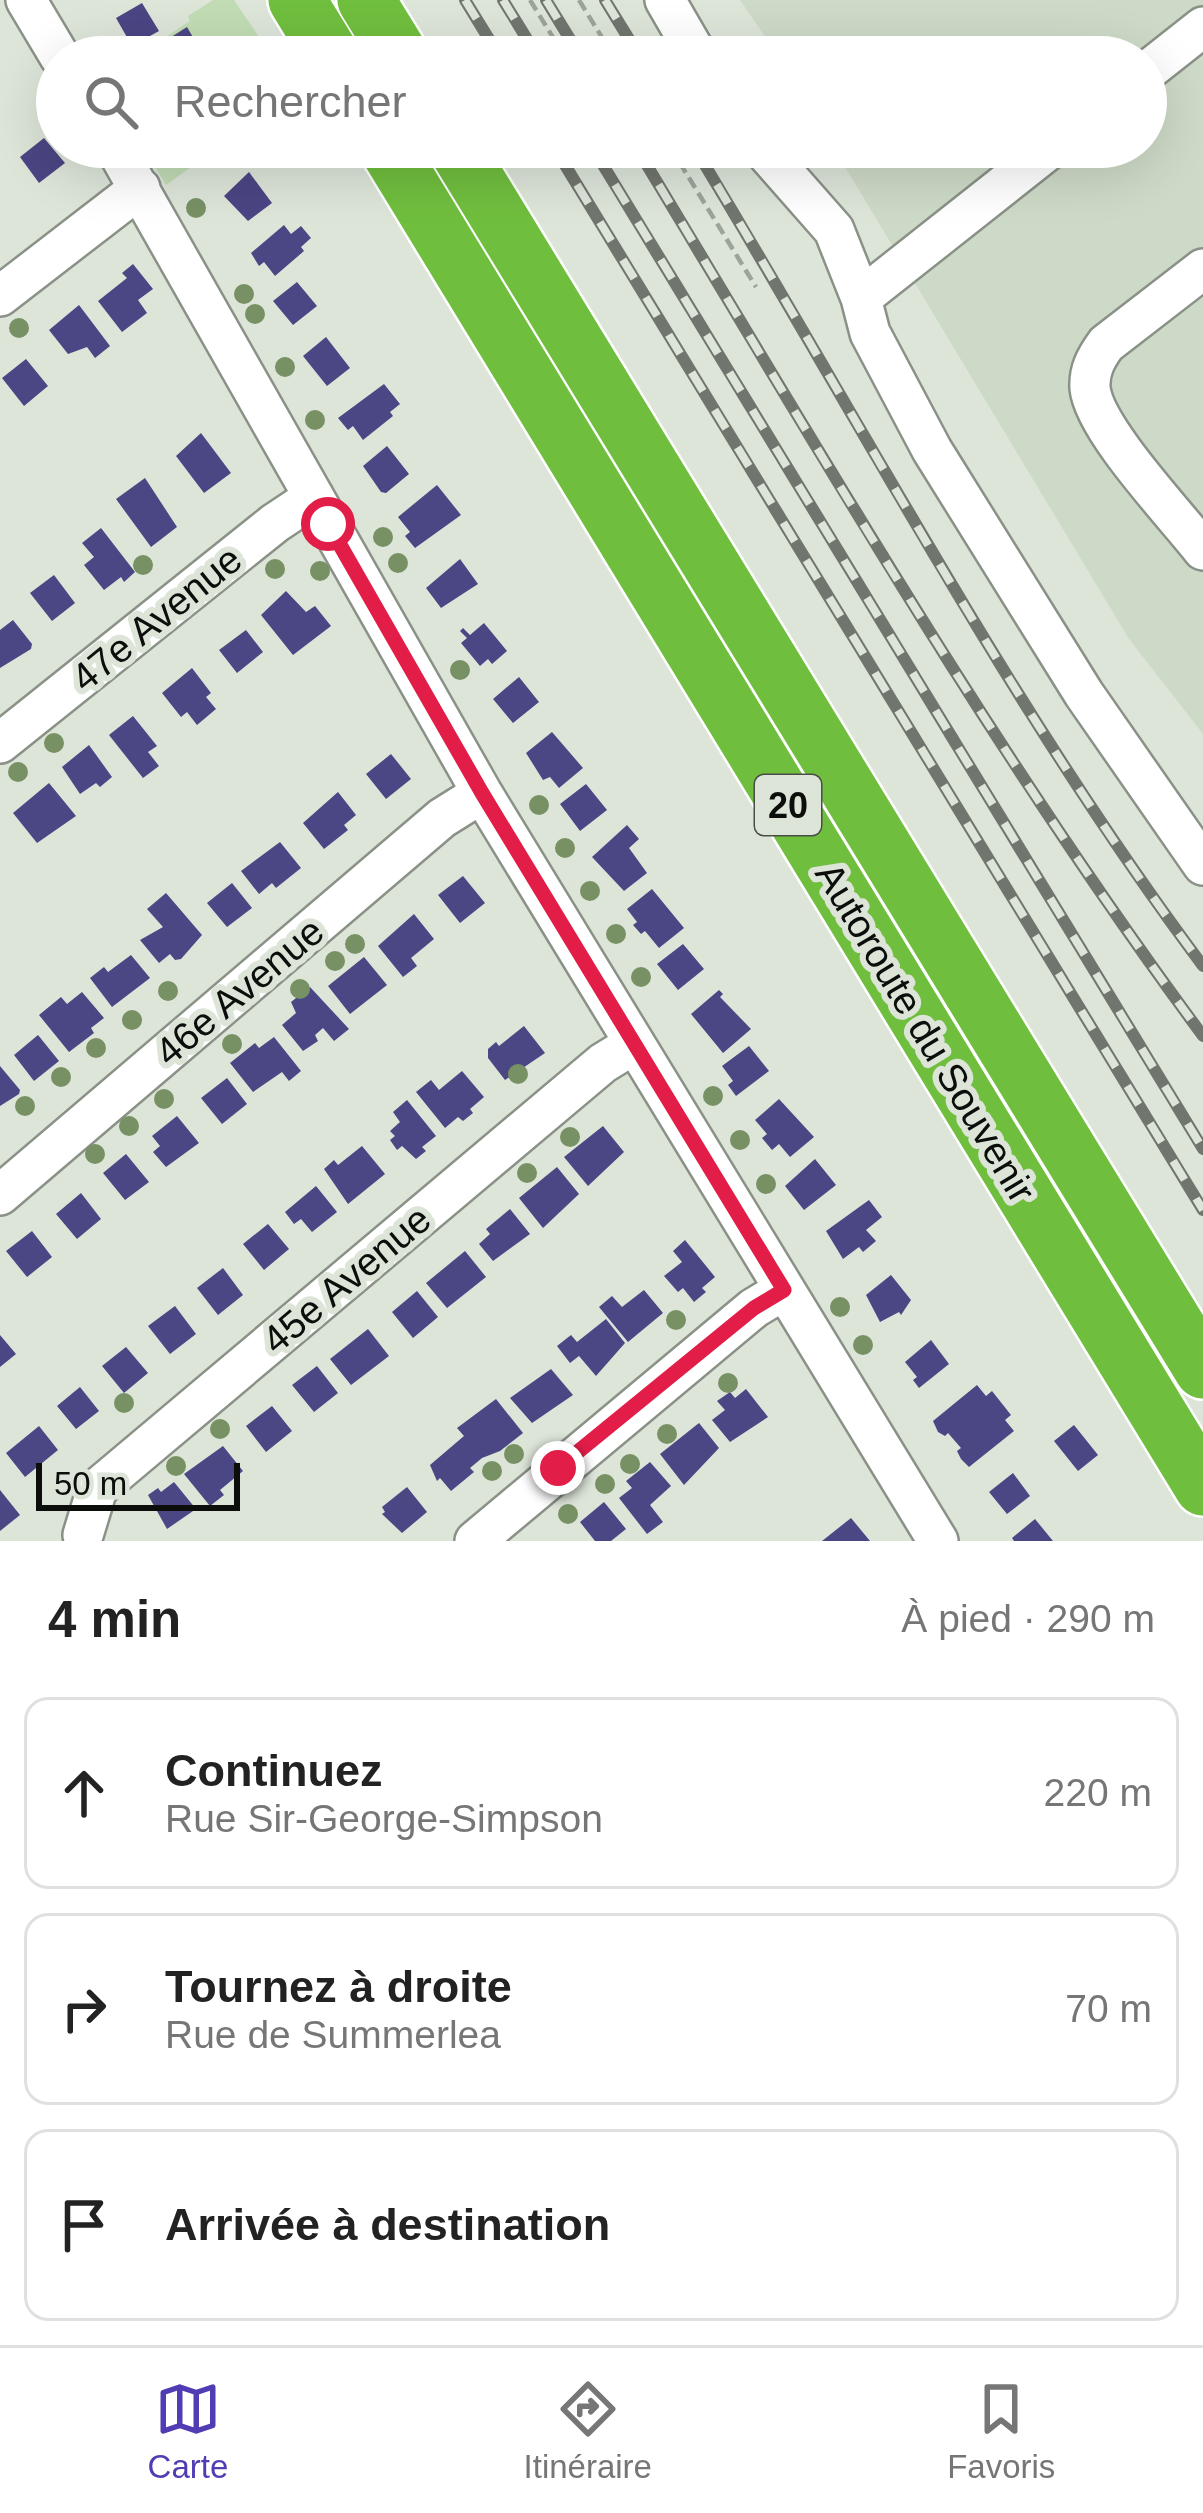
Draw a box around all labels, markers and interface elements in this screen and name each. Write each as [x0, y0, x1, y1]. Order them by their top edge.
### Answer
search box [36, 36, 1167, 168]
icon: search [78, 69, 144, 135]
text: Rechercher [174, 76, 407, 127]
route start [301, 497, 355, 551]
street label: 47e Avenue [63, 537, 250, 700]
road number: 20 [755, 775, 821, 835]
street label: Autoroute du Souvenir [807, 855, 1044, 1210]
street label: 46e Avenue [147, 909, 332, 1074]
street label: 45e Avenue [254, 1197, 439, 1362]
route end [531, 1441, 585, 1495]
scale bar [36, 1457, 240, 1510]
text: 50 m [54, 1465, 127, 1502]
text: 4 min [48, 1591, 181, 1648]
text: À pied · 290 m [901, 1597, 1155, 1640]
text: Continuez [165, 1745, 382, 1796]
icon: ahead [51, 1760, 117, 1826]
text: 220 m [1044, 1771, 1152, 1814]
text: Rue Sir-George-Simpson [165, 1797, 603, 1840]
text: Tournez à droite [165, 1961, 512, 2012]
icon: right [51, 1976, 117, 2042]
text: 70 m [1065, 1987, 1152, 2030]
text: Rue de Summerlea [165, 2013, 501, 2056]
icon: arrive [51, 2192, 117, 2258]
text: Arrivée à destination [165, 2199, 610, 2250]
tab: Carte [148, 2376, 228, 2486]
tab: Itinéraire [524, 2376, 652, 2486]
tab: Favoris [947, 2376, 1055, 2486]

